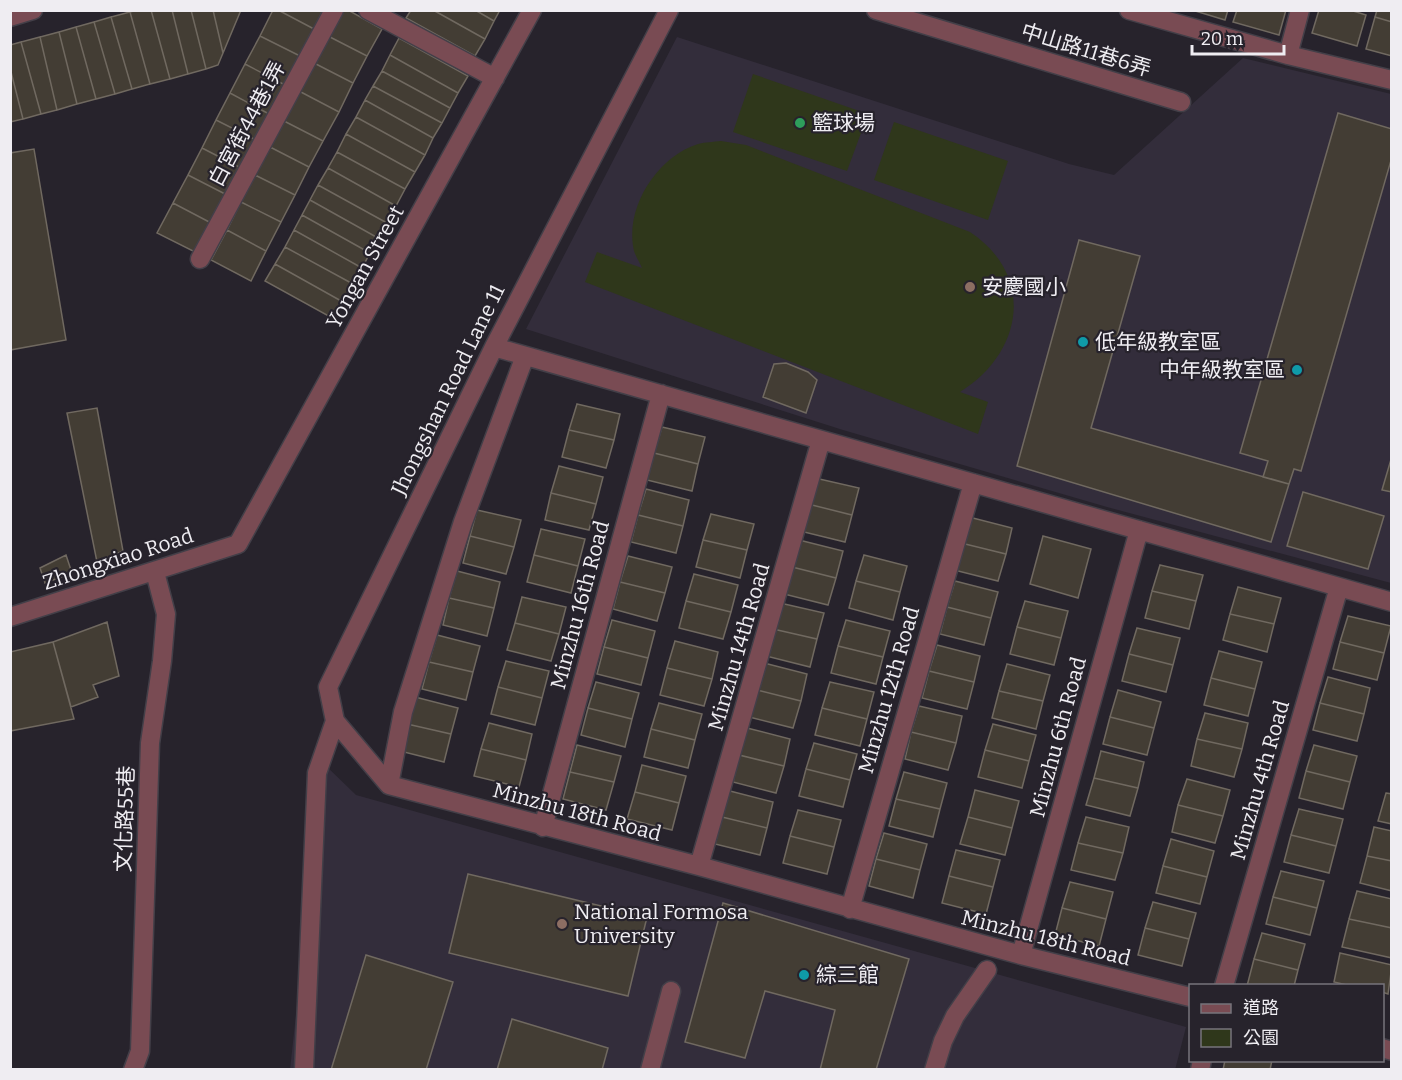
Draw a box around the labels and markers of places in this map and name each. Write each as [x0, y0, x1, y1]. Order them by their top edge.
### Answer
place label: 籃球場 [812, 110, 875, 136]
marker: 籃球場 [793, 116, 807, 130]
place label: 安慶國小 [982, 274, 1066, 300]
marker: 安慶國小 [963, 280, 977, 294]
place label: 低年級教室區 [1095, 329, 1221, 355]
marker: 低年級教室區 [1076, 335, 1090, 349]
place label: 中年級教室區 [1159, 357, 1285, 383]
marker: 中年級教室區 [1290, 363, 1304, 377]
place label: National Formosa University [574, 899, 749, 949]
marker: National Formosa University [555, 917, 569, 931]
place label: 綜三館 [816, 962, 879, 988]
marker: 綜三館 [797, 968, 811, 982]

